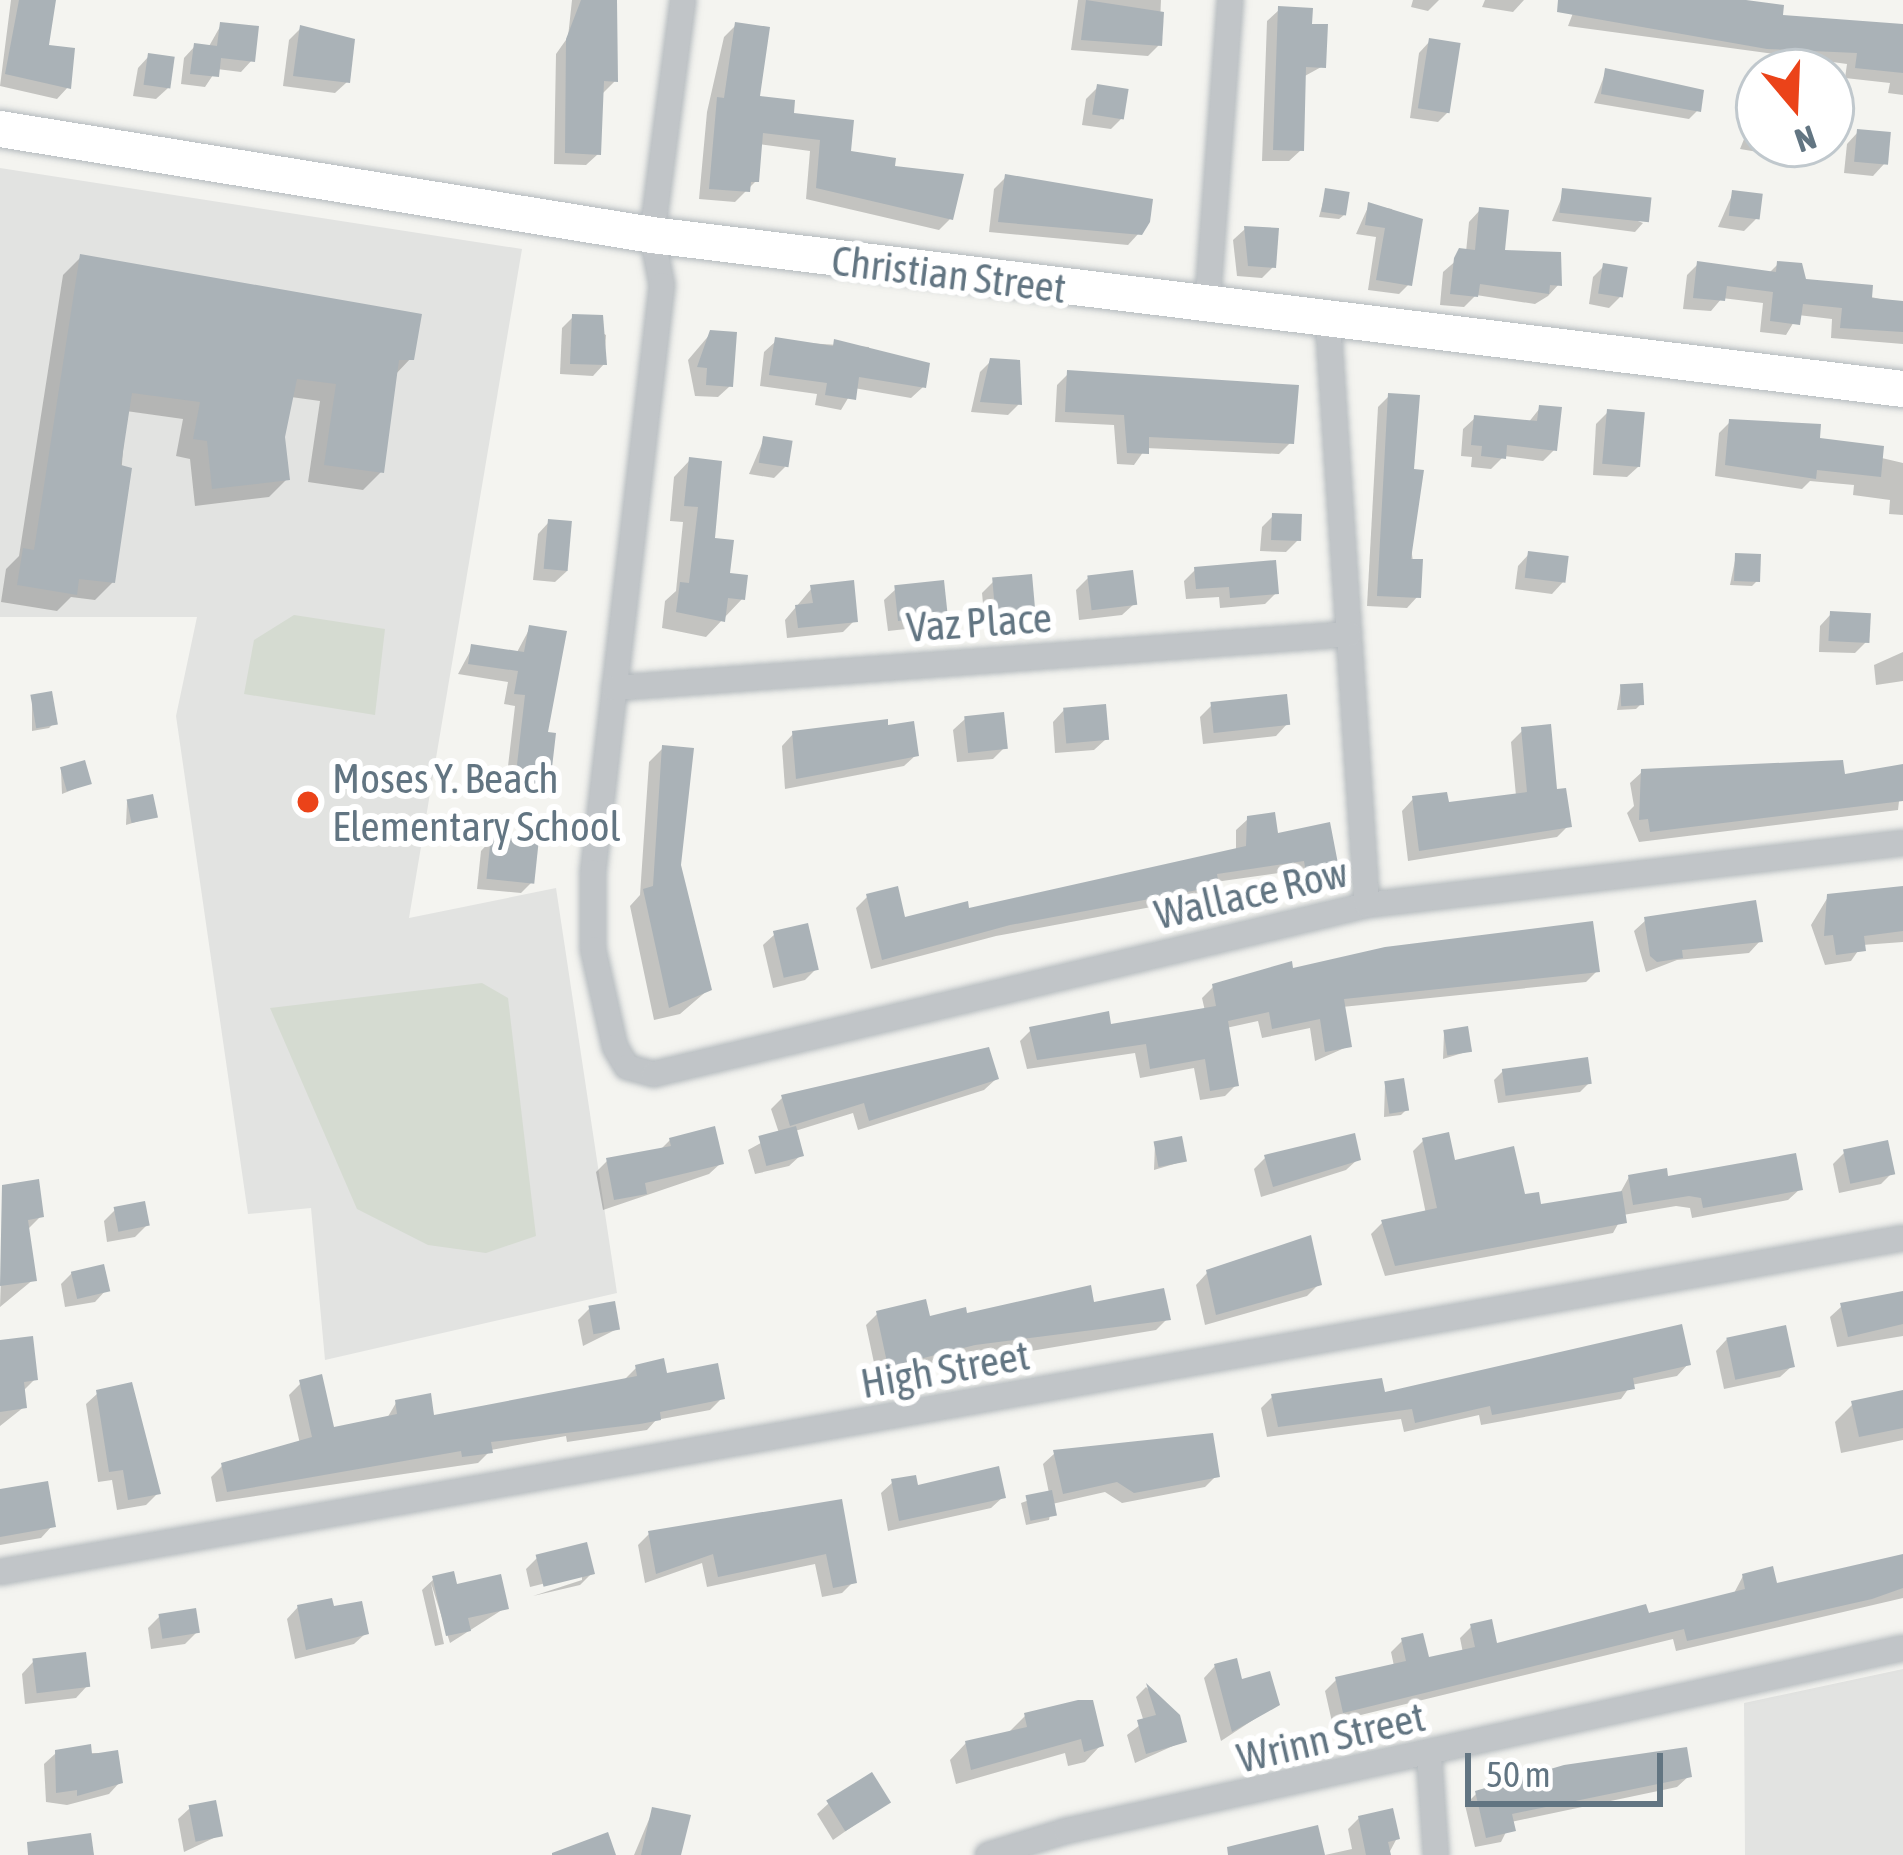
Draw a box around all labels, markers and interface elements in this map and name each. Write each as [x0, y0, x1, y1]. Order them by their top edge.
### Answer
north arrow [1735, 48, 1855, 168]
text: N [1790, 118, 1821, 160]
street label: Christian Street [829, 235, 1069, 313]
street label: Vaz Place [905, 592, 1053, 652]
place label: Moses Y. Beach Elementary School [332, 753, 621, 852]
marker: Moses Y. Beach Elementary School [295, 789, 321, 815]
street label: Wallace Row [1150, 846, 1352, 940]
street label: High Street [857, 1329, 1033, 1409]
street label: Wrinn Street [1232, 1691, 1430, 1783]
scale bar [1471, 1729, 1669, 1803]
text: 50 m [1486, 1753, 1551, 1795]

